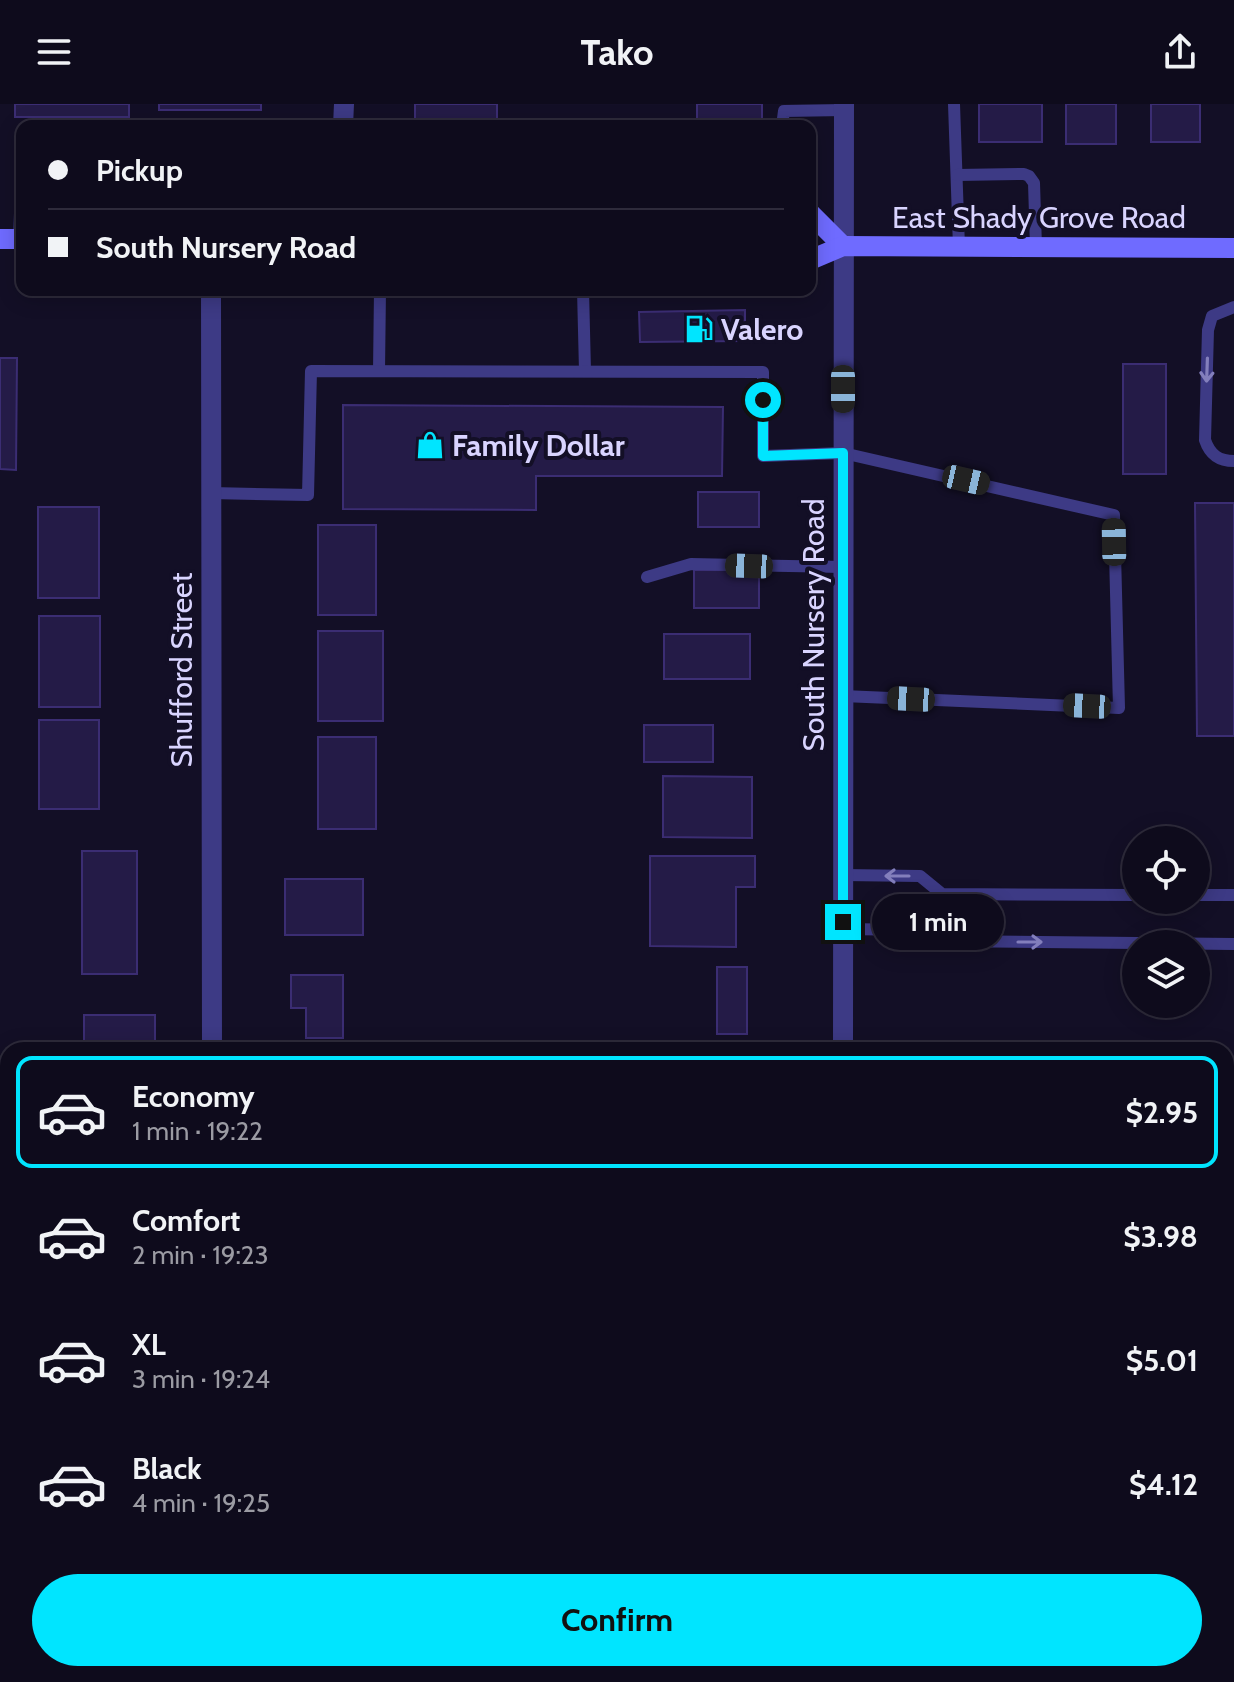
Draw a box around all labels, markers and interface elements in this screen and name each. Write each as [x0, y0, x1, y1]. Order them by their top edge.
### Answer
icon: menu [32, 30, 76, 74]
text: Tako [580, 30, 654, 74]
icon: share [1158, 30, 1202, 74]
text: Pickup [96, 152, 183, 189]
street label: East Shady Grove Road [892, 199, 1186, 236]
text: South Nursery Road [96, 229, 356, 266]
place label: Valero [721, 311, 803, 348]
fuel station icon: Valero [684, 314, 714, 344]
one-way arrow [1200, 356, 1215, 383]
car [831, 365, 855, 413]
route start [745, 382, 781, 418]
place label: Family Dollar [452, 427, 625, 464]
shop icon: Family Dollar [415, 430, 445, 460]
car [940, 463, 992, 497]
street label: South Nursery Road [795, 498, 832, 752]
car [1102, 518, 1126, 566]
car [725, 553, 773, 579]
street label: Shufford Street [163, 573, 200, 767]
car [886, 686, 936, 712]
car [1062, 693, 1112, 719]
map controls [1122, 826, 1210, 1018]
button: locate [1122, 826, 1210, 914]
one-way arrow [884, 868, 911, 884]
callout: 1 min [871, 894, 1003, 950]
route end [825, 904, 861, 940]
text: 1 min [909, 906, 967, 938]
button: layers [1122, 930, 1210, 1018]
one-way arrow [1016, 934, 1043, 950]
icon: car [36, 1076, 108, 1148]
text: Economy [132, 1078, 255, 1115]
text: $2.95 [1126, 1094, 1198, 1131]
text: 1 min · 19:22 [132, 1115, 263, 1147]
icon: car [36, 1200, 108, 1272]
text: Comfort [132, 1202, 240, 1239]
text: $3.98 [1123, 1218, 1198, 1255]
text: 2 min · 19:23 [132, 1239, 269, 1271]
icon: car [36, 1324, 108, 1396]
text: XL [132, 1326, 166, 1363]
text: $5.01 [1126, 1342, 1198, 1379]
text: 3 min · 19:24 [132, 1363, 270, 1395]
icon: car [36, 1448, 108, 1520]
text: Black [132, 1450, 202, 1487]
text: $4.12 [1129, 1466, 1198, 1503]
text: 4 min · 19:25 [132, 1487, 270, 1519]
button: Confirm [32, 1574, 1202, 1666]

